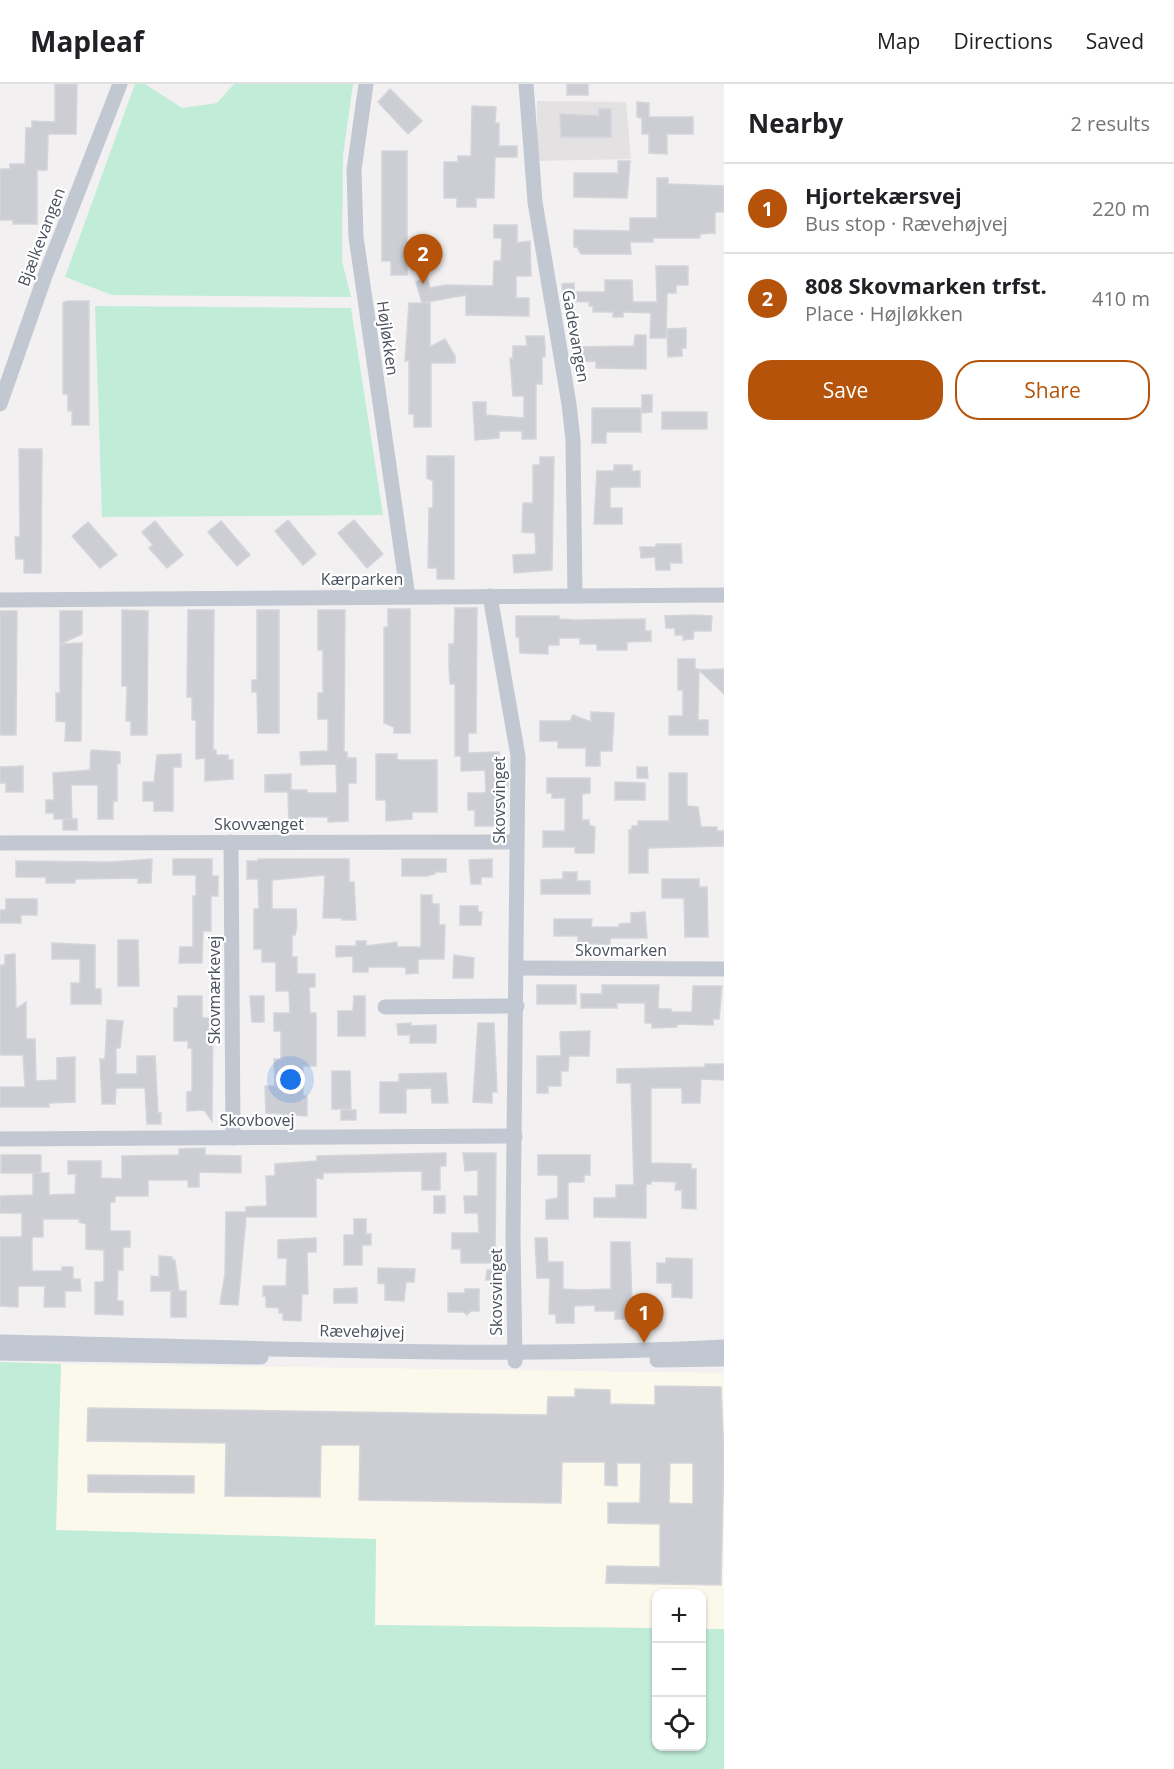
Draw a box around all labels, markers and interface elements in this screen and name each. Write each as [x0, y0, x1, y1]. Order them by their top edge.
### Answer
text: Mapleaf [30, 22, 144, 60]
text: Map [877, 27, 920, 55]
text: Directions [953, 27, 1053, 55]
text: Saved [1086, 27, 1144, 55]
text: Nearby [748, 105, 843, 141]
text: 2 results [1070, 110, 1150, 137]
text: Hjortekærsvej [805, 180, 962, 210]
street label: Bjælkevangen [12, 185, 70, 289]
text: 1 [762, 195, 773, 222]
text: 220 m [1092, 195, 1150, 222]
text: Bus stop · Rævehøjvej [805, 210, 1008, 237]
pin: 2 [404, 234, 442, 284]
text: 808 Skovmarken trfst. [805, 270, 1047, 300]
text: 2 [762, 285, 773, 312]
text: 410 m [1092, 285, 1150, 312]
street label: Gadevangen [557, 288, 595, 384]
street label: Højløkken [372, 299, 404, 377]
text: Place · Højløkken [805, 300, 963, 327]
button: Save [748, 360, 943, 420]
button: Share [955, 360, 1150, 420]
street label: Kærparken [321, 568, 403, 590]
street label: Skovsvinget [488, 756, 510, 844]
street label: Skovvænget [214, 813, 304, 835]
street label: Skovmærkevej [203, 936, 225, 1044]
street label: Skovmarken [575, 939, 667, 961]
your location [276, 1065, 305, 1094]
street label: Skovbovej [219, 1109, 295, 1131]
street label: Skovsvinget [485, 1248, 507, 1336]
pin: 1 [624, 1294, 664, 1343]
street label: Rævehøjvej [319, 1319, 405, 1343]
map controls [652, 1589, 706, 1751]
button: + [652, 1589, 706, 1643]
button: − [652, 1643, 706, 1697]
button: locate [652, 1697, 706, 1751]

